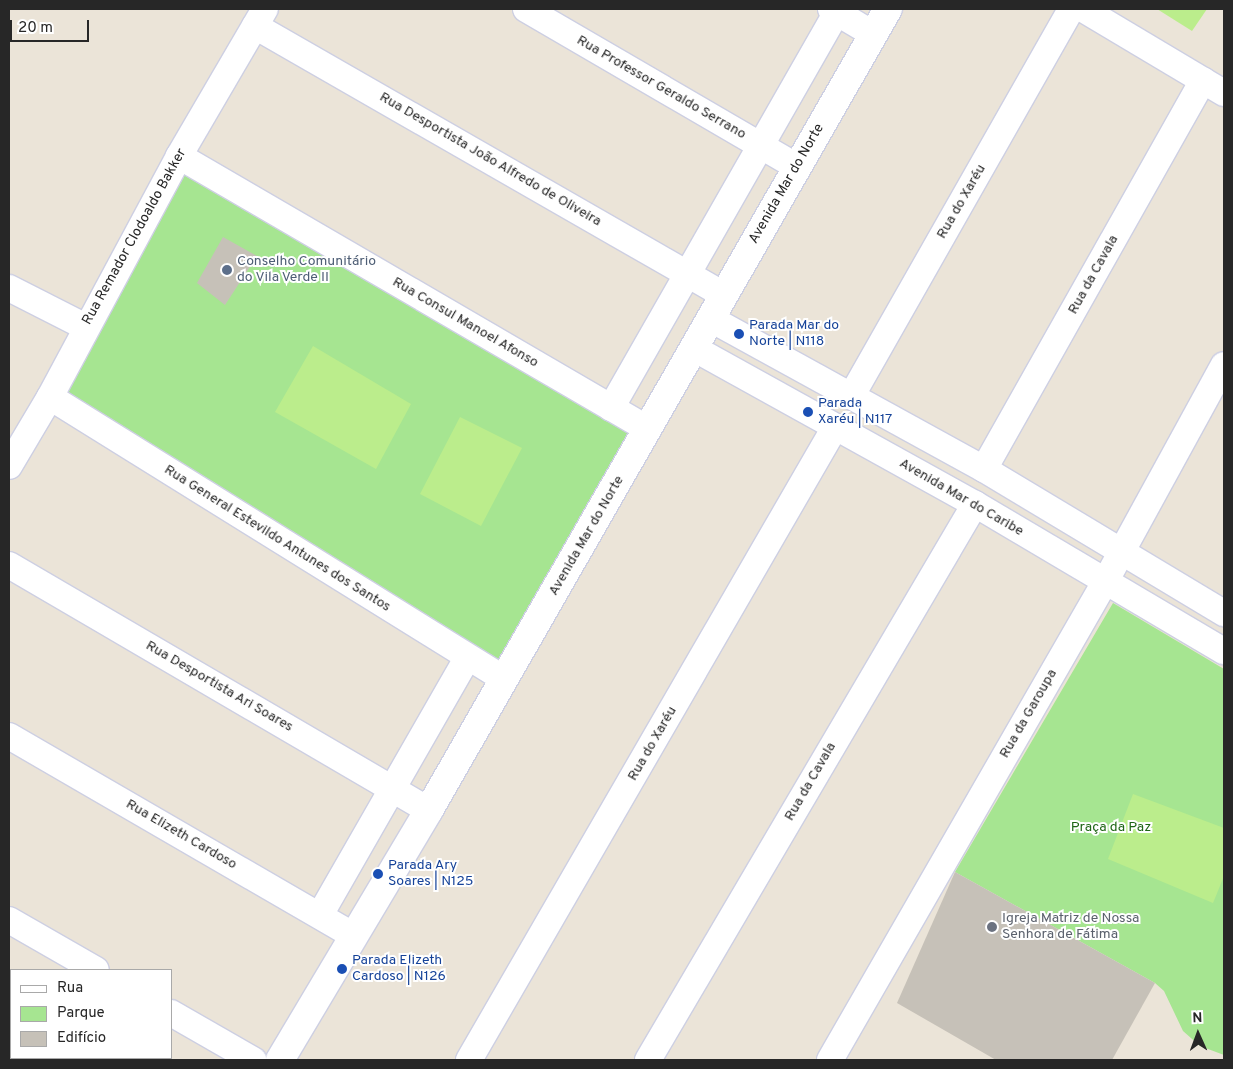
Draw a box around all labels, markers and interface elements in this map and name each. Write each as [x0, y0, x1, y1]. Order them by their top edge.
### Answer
scale bar [12, 10, 91, 42]
text: 20 m [18, 19, 53, 38]
street label: Rua Professor Geraldo Serrano [573, 33, 749, 143]
street label: Rua Desportista João Alfredo de Oliveira [376, 89, 604, 231]
street label: Avenida Mar do Norte [746, 121, 828, 247]
street label: Rua Remador Clodoaldo Bakker [79, 146, 191, 328]
street label: Rua do Xaréu [934, 162, 990, 242]
street label: Rua da Cavala [1065, 232, 1123, 318]
place label: Conselho Comunitário do Vila Verde II [237, 254, 376, 286]
marker: Conselho Comunitário do Vila Verde II [221, 264, 233, 276]
street label: Rua Consul Manoel Afonso [389, 274, 541, 372]
place label: Parada Mar do Norte | N118 [749, 318, 839, 351]
marker: Parada Mar do Norte | N118 [733, 328, 745, 340]
place label: Parada Xaréu | N117 [818, 396, 892, 428]
marker: Parada Xaréu | N117 [802, 406, 814, 418]
street label: Avenida Mar do Caribe [896, 456, 1026, 540]
street label: Rua General Estevildo Antunes dos Santos [160, 462, 394, 616]
street label: Avenida Mar do Norte [546, 473, 628, 599]
street label: Rua Desportista Ari Soares [142, 638, 296, 736]
street label: Rua da Garoupa [997, 667, 1061, 761]
street label: Rua do Xaréu [625, 704, 681, 784]
street label: Rua da Cavala [782, 740, 840, 824]
street label: Rua Elizeth Cardoso [123, 796, 239, 874]
park label: Praça da Paz [1071, 820, 1151, 836]
place label: Parada Ary Soares | N125 [388, 858, 474, 890]
marker: Parada Ary Soares | N125 [372, 868, 384, 880]
place label: Igreja Matriz de Nossa Senhora de Fátima [1002, 911, 1139, 944]
marker: Igreja Matriz de Nossa Senhora de Fátima [986, 921, 998, 933]
place label: Parada Elizeth Cardoso | N126 [352, 953, 446, 986]
marker: Parada Elizeth Cardoso | N126 [336, 963, 348, 975]
legend [10, 969, 172, 1059]
text: Rua [57, 979, 83, 998]
text: Parque [57, 1004, 105, 1023]
north arrow [1173, 1009, 1223, 1059]
text: N [1192, 1010, 1203, 1027]
text: Edifício [57, 1029, 106, 1048]

